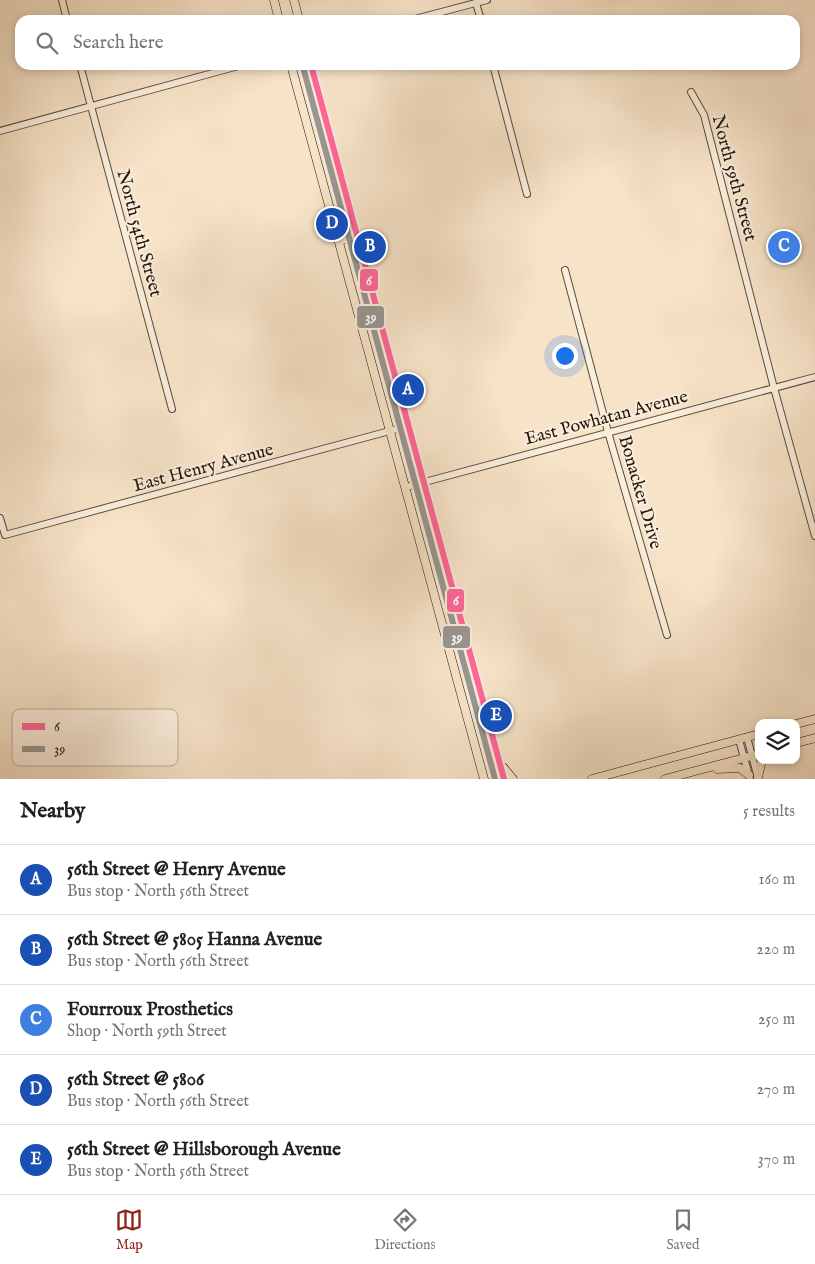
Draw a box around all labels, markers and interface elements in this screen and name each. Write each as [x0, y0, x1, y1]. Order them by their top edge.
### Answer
search box [15, 15, 800, 70]
icon: search [33, 29, 61, 57]
text: Search here [73, 31, 164, 55]
street label: North 59th Street [706, 113, 761, 244]
street label: North 54th Street [111, 167, 167, 299]
pin: D [316, 205, 348, 243]
pin: B [354, 228, 386, 266]
pin: C [768, 228, 800, 266]
line badge: 6 [359, 268, 379, 292]
text: 6 [366, 272, 373, 290]
line badge: 39 [356, 305, 385, 329]
text: 39 [365, 309, 377, 327]
your location [552, 343, 578, 369]
pin: A [392, 371, 424, 409]
street label: East Powhatan Avenue [522, 386, 690, 451]
street label: Bonacker Drive [612, 433, 667, 552]
street label: East Henry Avenue [131, 439, 276, 498]
line badge: 6 [446, 588, 465, 613]
text: 6 [453, 592, 460, 610]
line badge: 39 [442, 625, 471, 649]
text: 39 [451, 629, 463, 647]
pin: E [480, 697, 512, 735]
legend [12, 709, 178, 766]
text: 6 [54, 718, 61, 736]
map controls [755, 719, 800, 764]
button: layers [755, 719, 800, 764]
text: 39 [54, 741, 65, 759]
text: Nearby [20, 798, 85, 825]
text: 5 results [743, 802, 795, 822]
text: 56th Street @ Henry Avenue [67, 858, 286, 882]
text: A [31, 870, 41, 890]
text: 160 m [759, 870, 795, 890]
text: Bus stop · North 56th Street [67, 882, 249, 902]
text: 56th Street @ 5805 Hanna Avenue [67, 928, 322, 952]
text: B [31, 940, 41, 960]
text: 220 m [756, 940, 795, 960]
text: Bus stop · North 56th Street [67, 952, 249, 972]
text: Fourroux Prosthetics [67, 998, 233, 1022]
text: C [30, 1010, 42, 1030]
text: 250 m [758, 1010, 795, 1030]
text: Shop · North 59th Street [67, 1022, 227, 1042]
text: 56th Street @ 5806 [67, 1068, 204, 1092]
text: D [30, 1080, 42, 1100]
text: 270 m [756, 1080, 795, 1100]
text: Bus stop · North 56th Street [67, 1092, 249, 1112]
text: 56th Street @ Hillsborough Avenue [67, 1138, 341, 1162]
text: E [30, 1150, 42, 1170]
text: 370 m [758, 1150, 795, 1170]
text: Bus stop · North 56th Street [67, 1162, 249, 1182]
tab: Map [115, 1206, 143, 1254]
tab: Directions [374, 1206, 435, 1254]
tab: Saved [666, 1206, 699, 1254]

